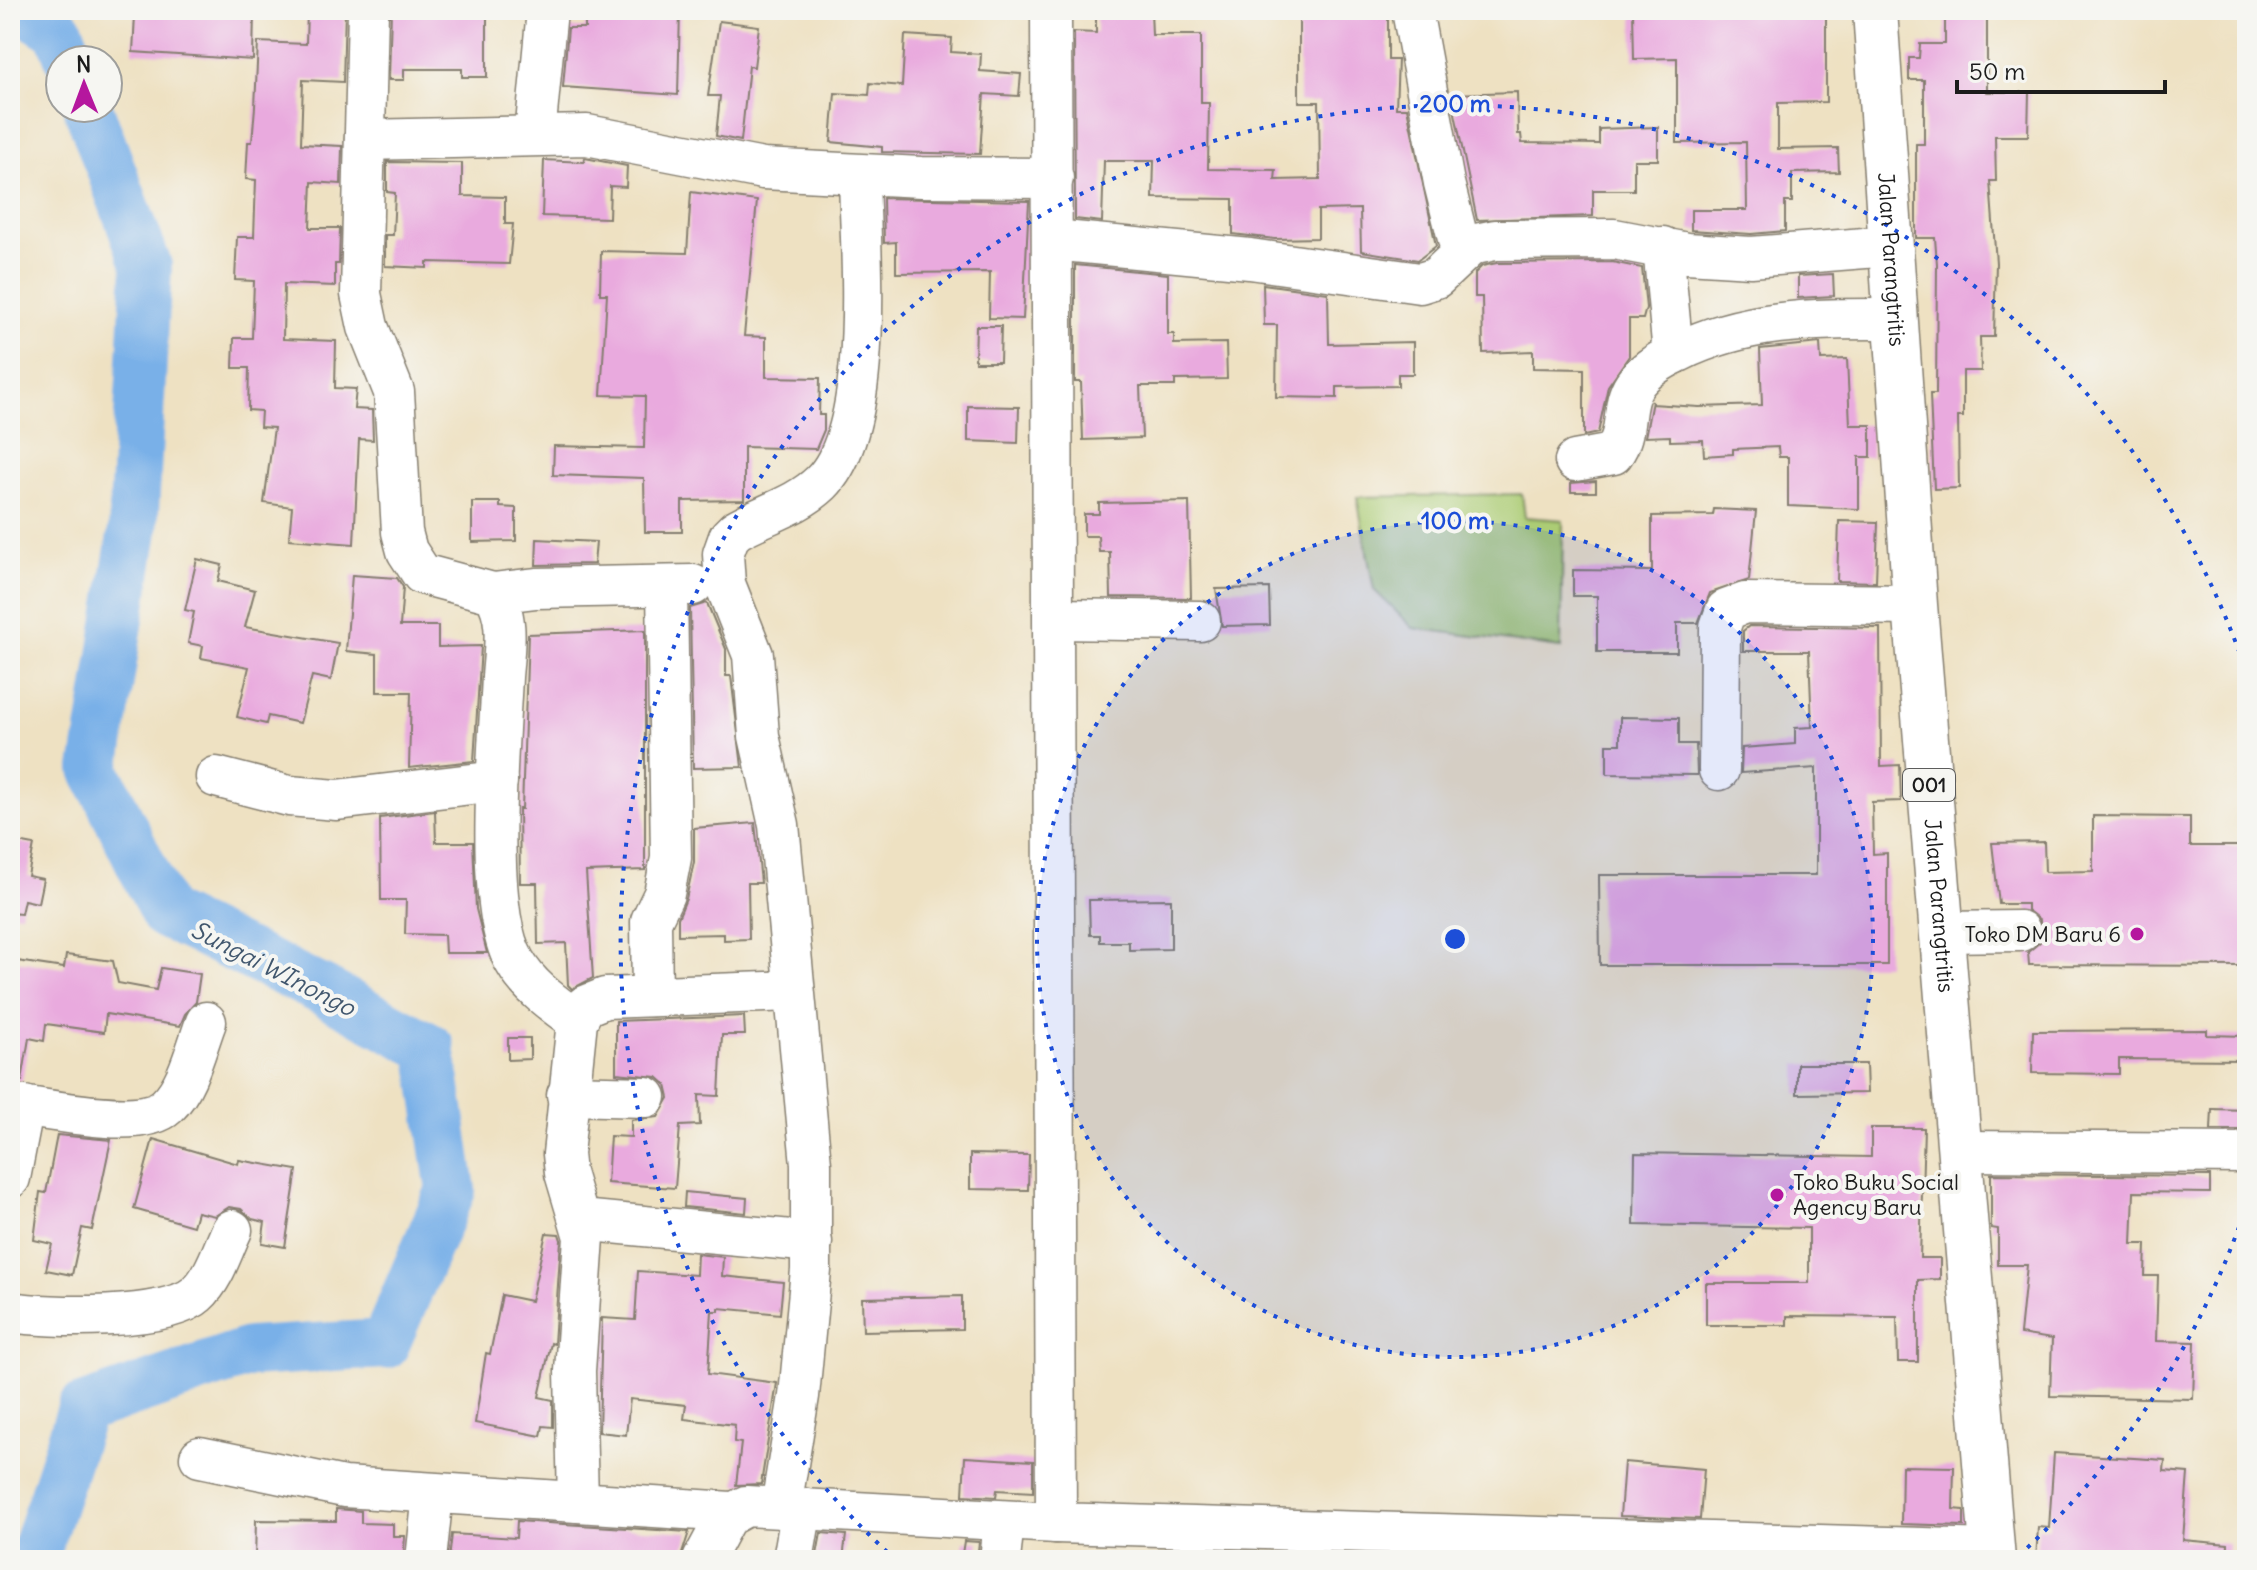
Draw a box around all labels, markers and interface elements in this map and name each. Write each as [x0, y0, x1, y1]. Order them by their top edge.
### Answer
north arrow [44, 44, 124, 124]
scale bar [1957, 44, 2165, 94]
text: N [76, 50, 91, 78]
text: 50 m [1969, 56, 2025, 86]
text: 200 m [1419, 88, 1491, 118]
street label: Jalan Parangtritis [1872, 171, 1912, 347]
text: 100 m [1421, 505, 1489, 535]
road number: 001 [1903, 769, 1955, 801]
street label: Jalan Parangtritis [1918, 818, 1961, 994]
water label: Sungai WInongo [187, 914, 362, 1023]
place label: Toko DM Baru 6 [1964, 920, 2121, 948]
centre of rings [1441, 925, 1469, 953]
marker: Toko DM Baru 6 [2128, 925, 2146, 943]
place label: Toko Buku Social Agency Baru [1793, 1168, 1959, 1221]
marker: Toko Buku Social Agency Baru [1768, 1186, 1786, 1204]

